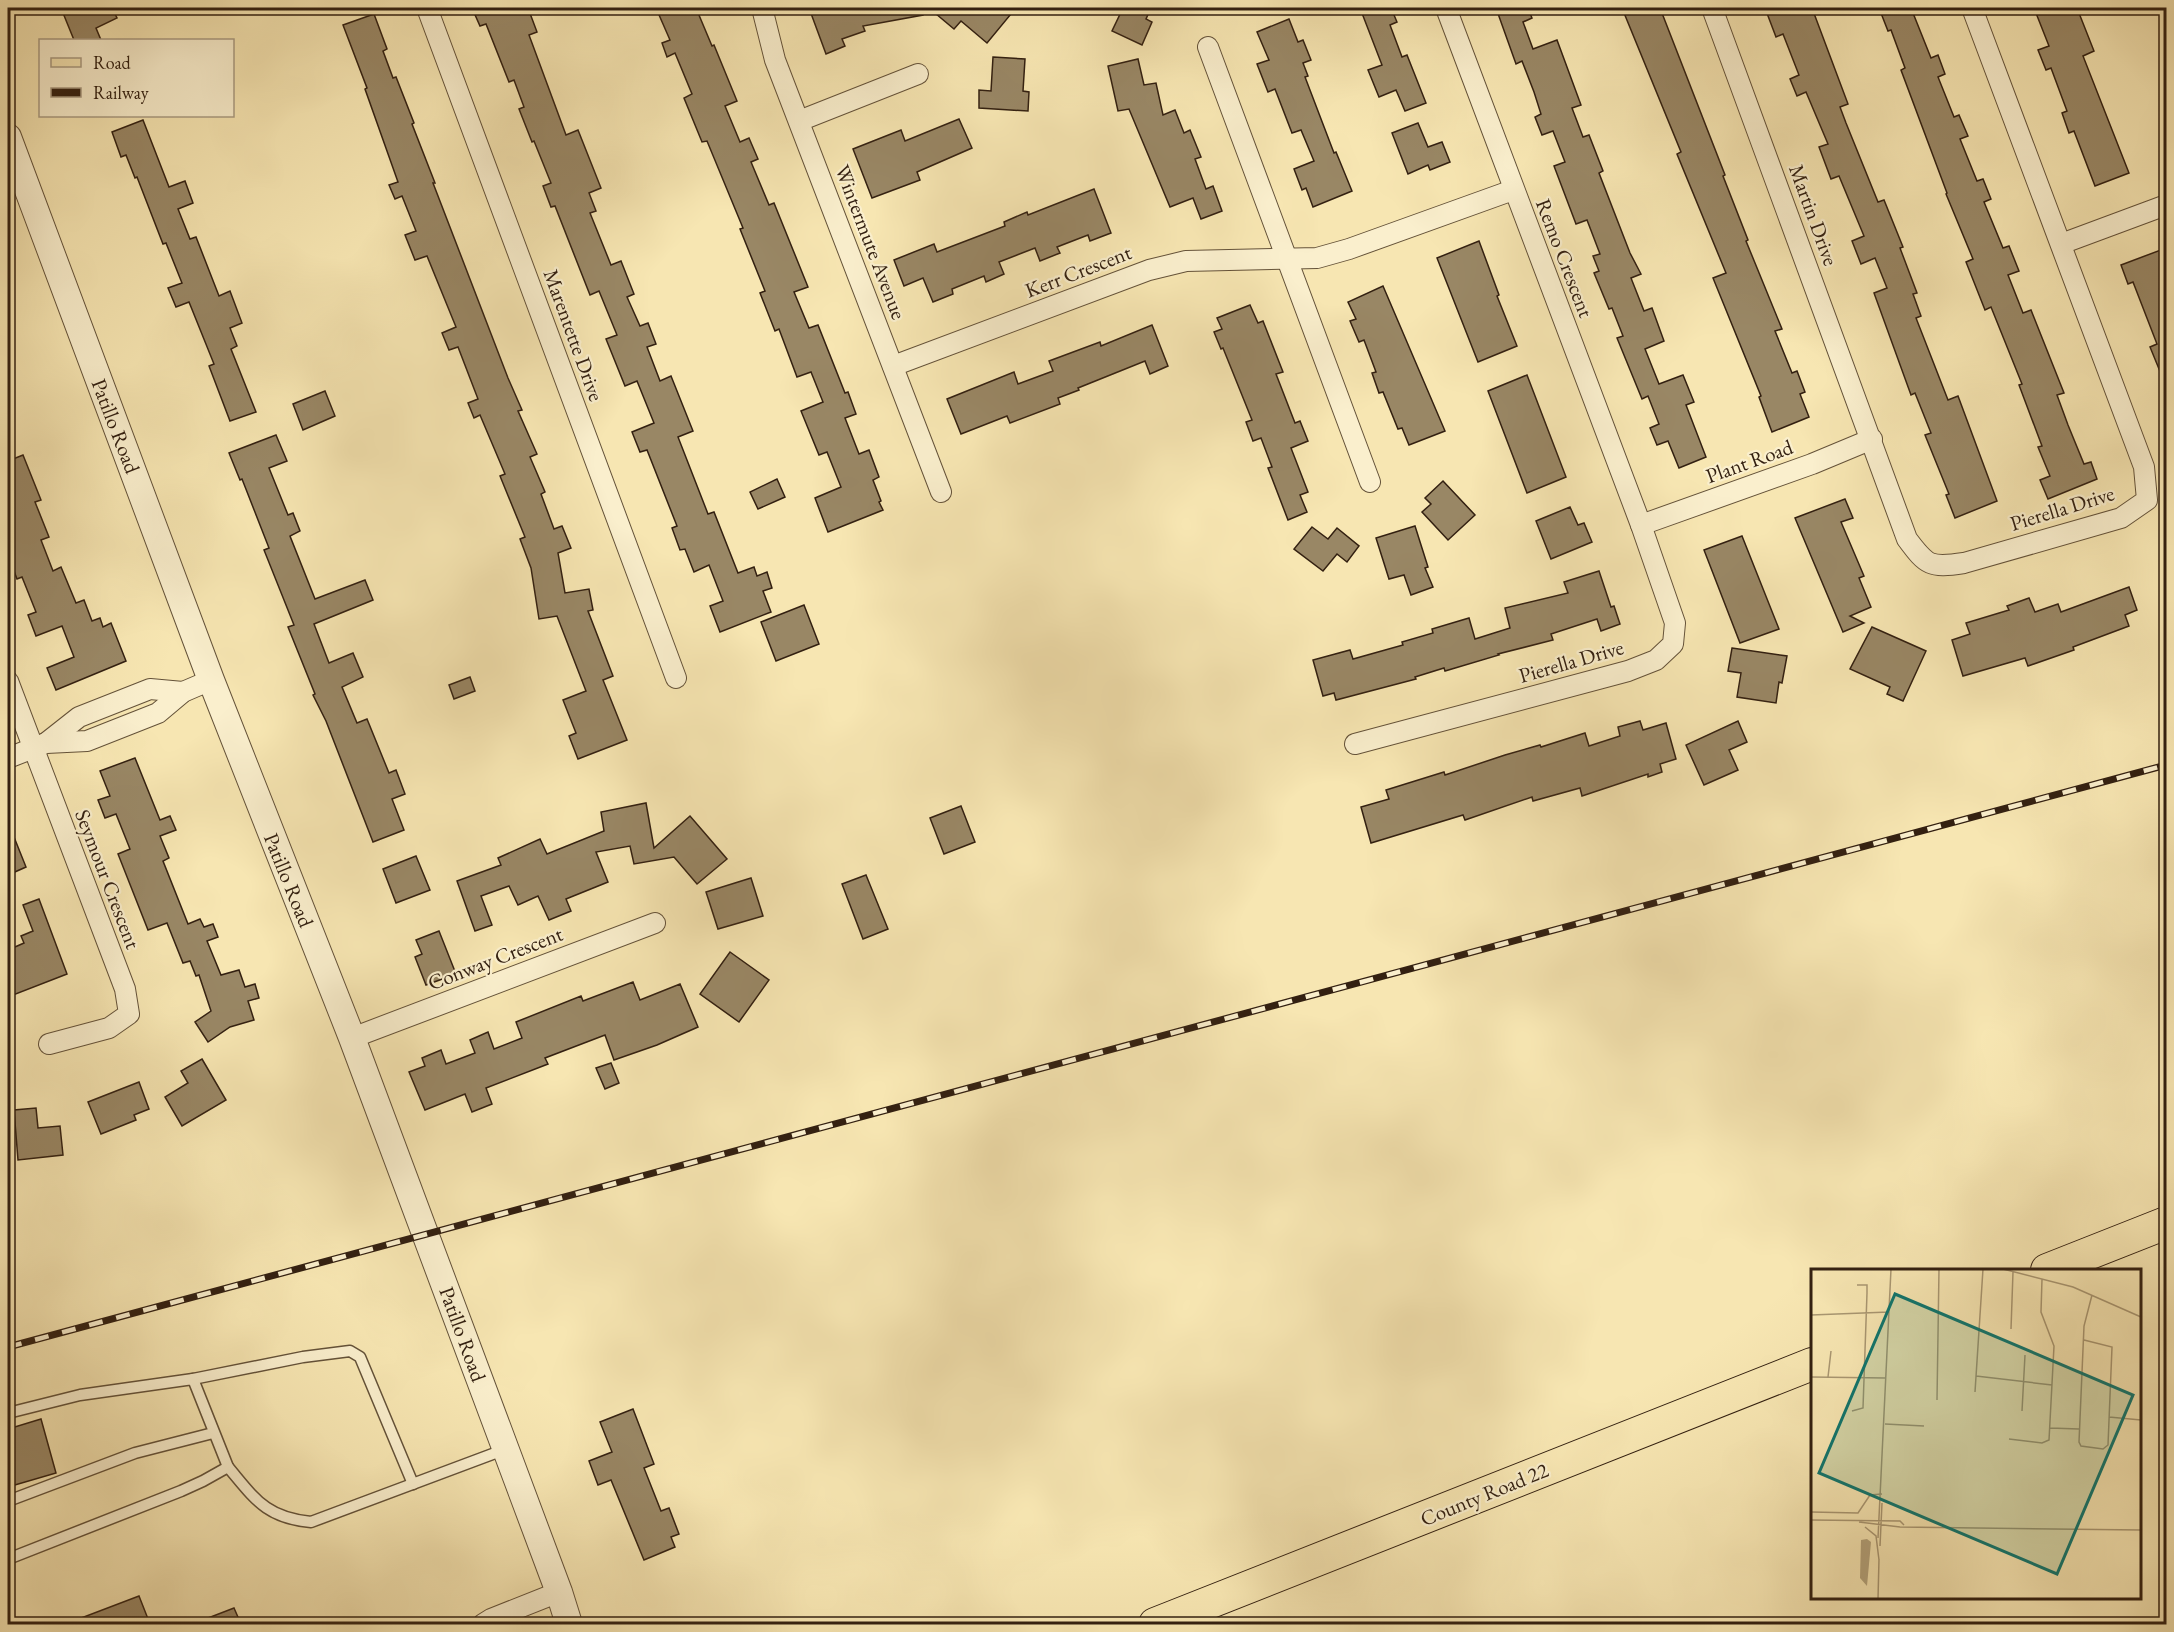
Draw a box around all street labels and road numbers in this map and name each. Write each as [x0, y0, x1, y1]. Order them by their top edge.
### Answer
street label: Wintermute Avenue [829, 161, 913, 323]
street label: Martin Drive [1783, 161, 1845, 269]
street label: Remo Crescent [1530, 195, 1600, 322]
street label: Kerr Crescent [1021, 238, 1135, 304]
street label: Marentette Drive [538, 265, 610, 405]
street label: Patillo Road [86, 375, 147, 478]
street label: Plant Road [1702, 433, 1797, 489]
street label: Pierella Drive [2007, 479, 2117, 537]
street label: Pierella Drive [1516, 633, 1626, 689]
street label: Seymour Crescent [69, 806, 147, 953]
street label: Patillo Road [258, 829, 320, 931]
street label: Conway Crescent [424, 920, 567, 996]
street label: Patillo Road [433, 1283, 493, 1386]
street label: County Road 22 [1416, 1456, 1552, 1532]

